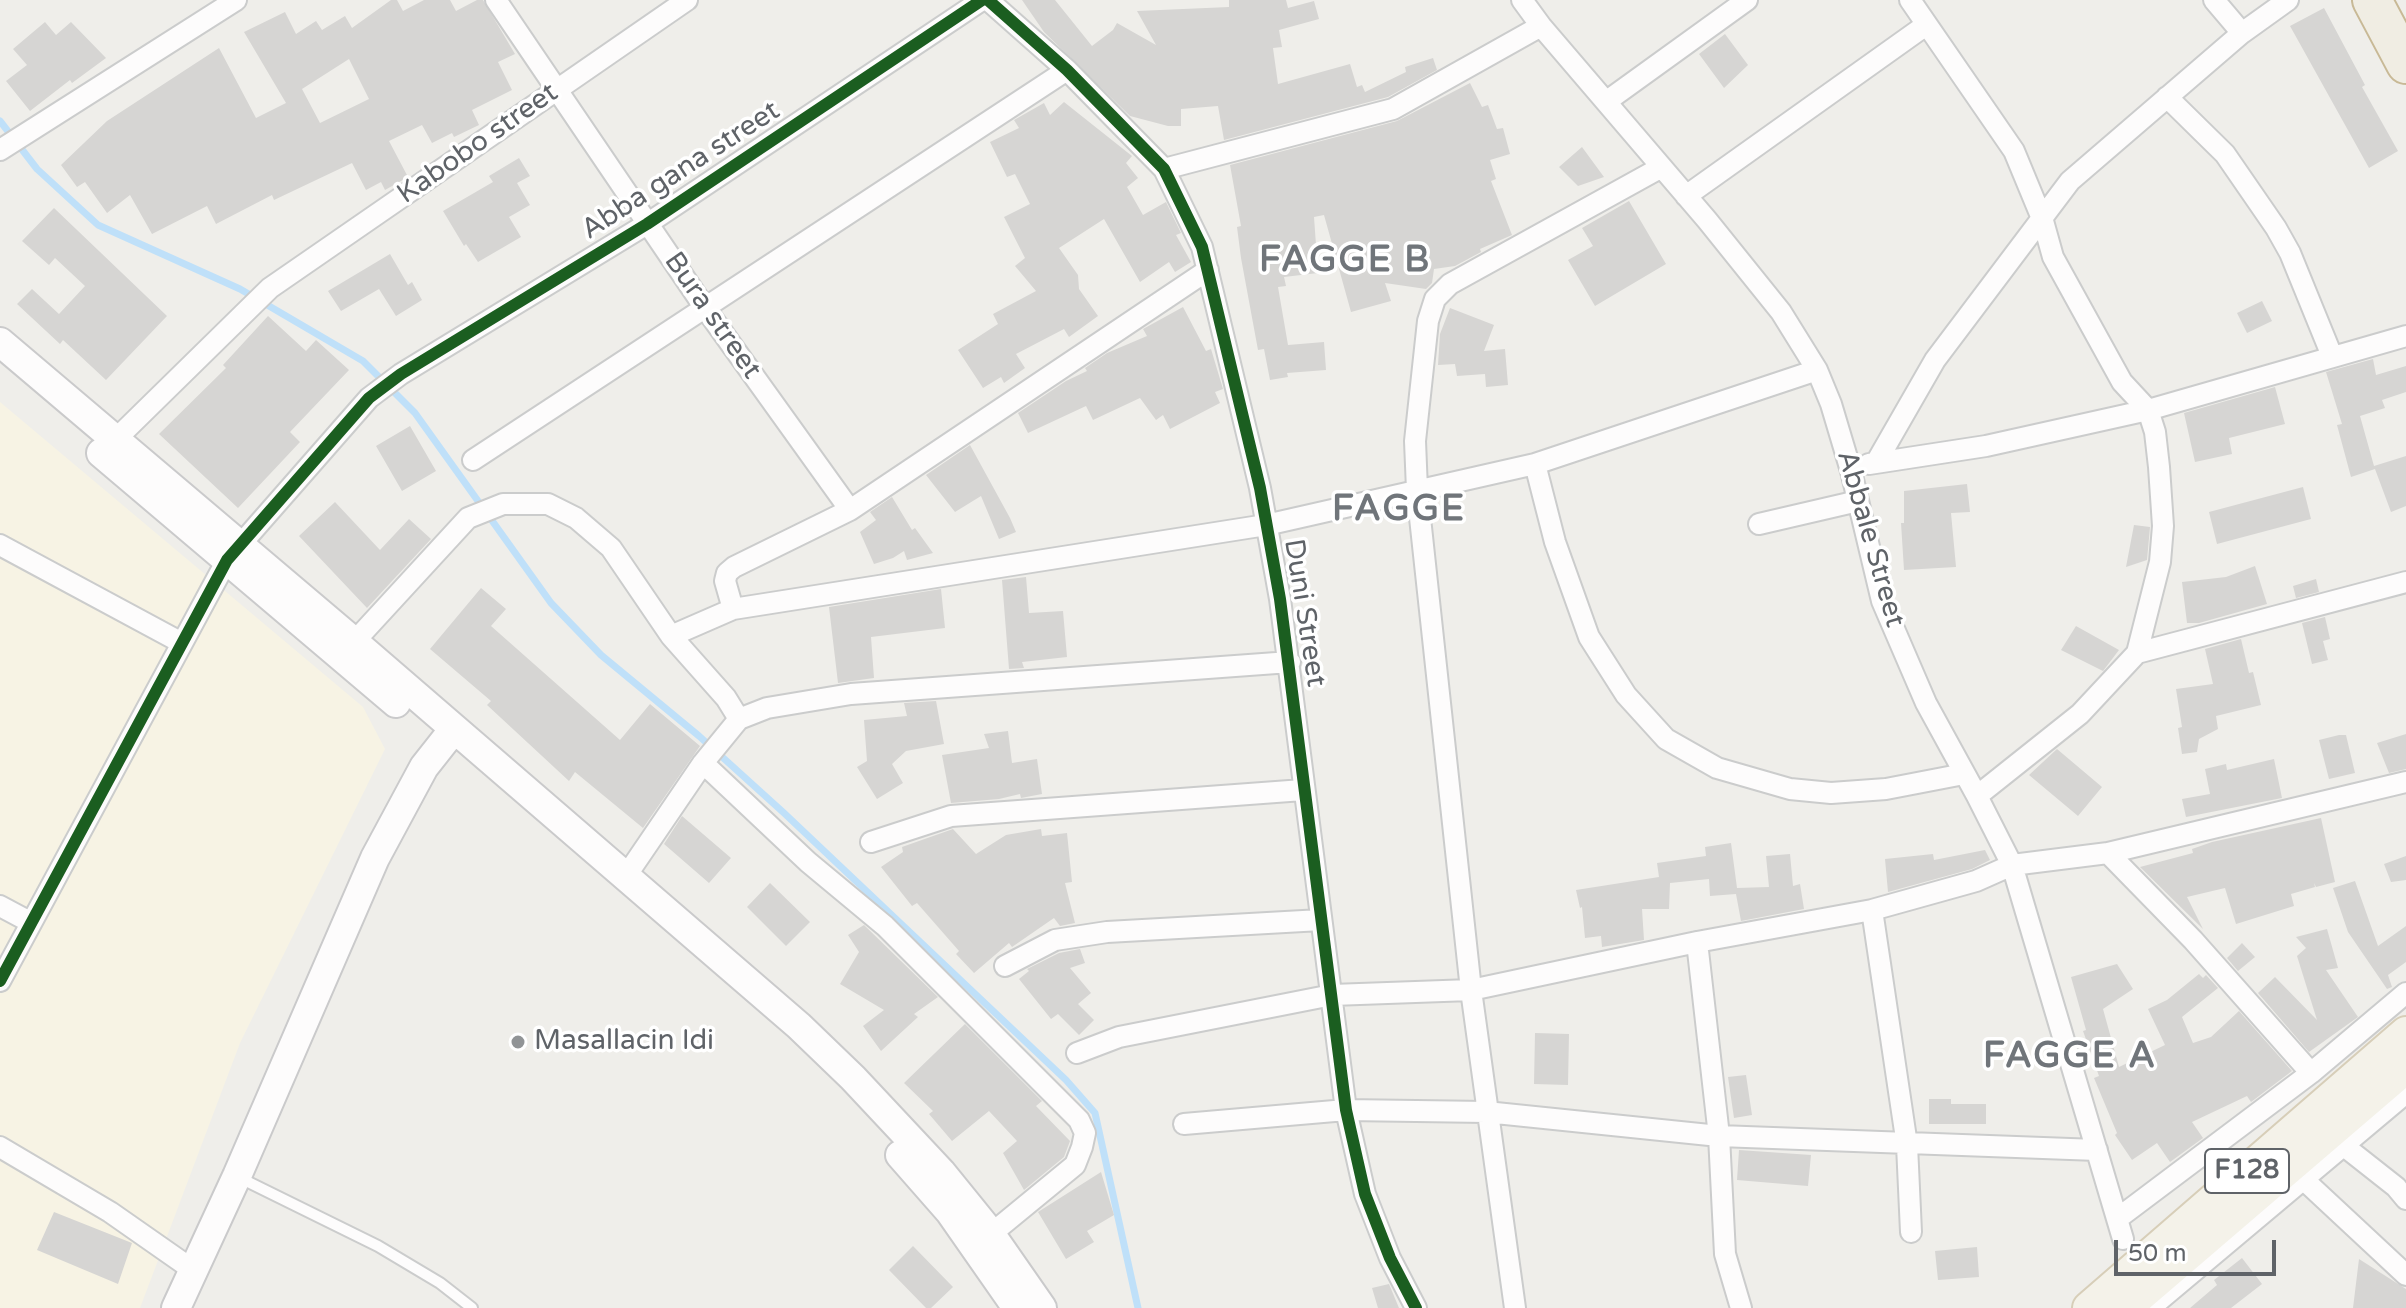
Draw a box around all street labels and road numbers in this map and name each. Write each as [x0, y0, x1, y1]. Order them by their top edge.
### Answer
street label: Kabobo street [391, 76, 565, 212]
street label: Abba gana street [576, 94, 786, 248]
street label: Bura street [656, 246, 768, 386]
street label: Abbale Street [1829, 447, 1911, 631]
street label: Duni Street [1276, 537, 1332, 689]
road number: F128 [2205, 1149, 2289, 1193]

